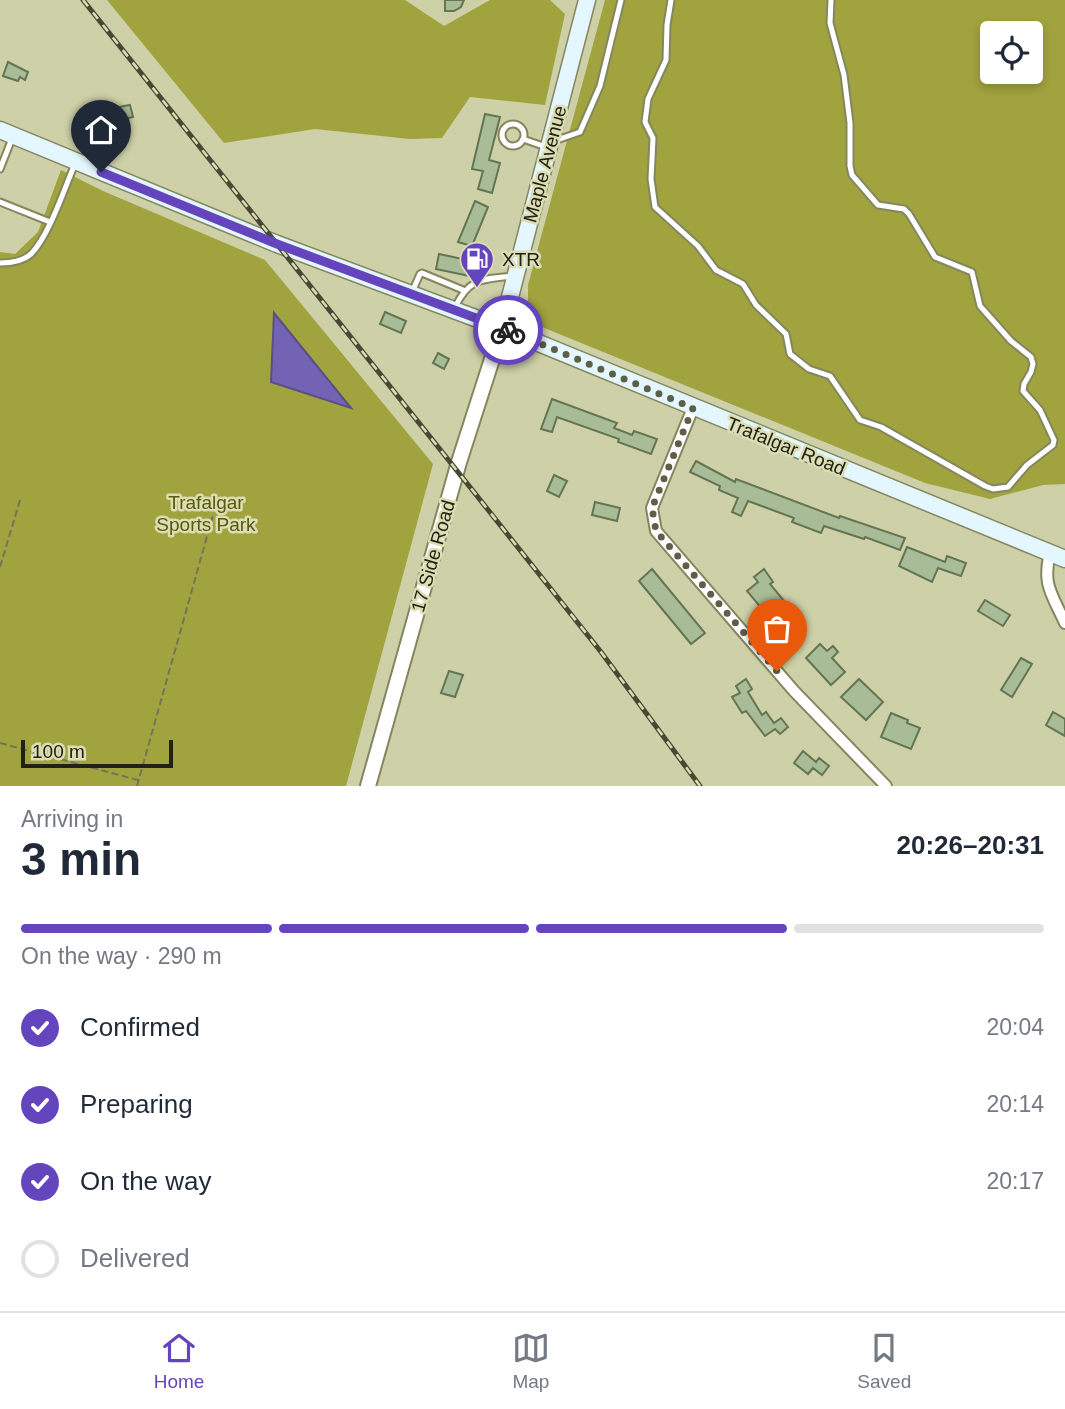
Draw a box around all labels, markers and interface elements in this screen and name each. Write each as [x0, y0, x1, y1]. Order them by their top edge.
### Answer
map controls [980, 21, 1043, 84]
button: locate [980, 21, 1043, 84]
pin [71, 100, 131, 172]
street label: Maple Avenue [519, 103, 571, 225]
icon: home [82, 111, 120, 149]
fuel station icon: XTR [458, 240, 496, 289]
place label: XTR [502, 249, 540, 270]
courier [473, 295, 543, 365]
icon: bike [489, 311, 527, 349]
street label: Trafalgar Road [724, 413, 848, 479]
park label: Trafalgar Sports Park [156, 492, 256, 535]
street label: 17 Side Road [407, 498, 459, 614]
pin [747, 599, 807, 671]
icon: bag [758, 610, 796, 648]
scale bar [21, 737, 173, 769]
text: 100 m [32, 741, 85, 762]
text: Arriving in [21, 806, 123, 832]
text: 20:26–20:31 [897, 830, 1044, 860]
text: 3 min [21, 833, 141, 885]
text: On the way · 290 m [21, 943, 222, 969]
icon: check [21, 1009, 59, 1047]
text: Confirmed [80, 1012, 200, 1042]
text: 20:04 [986, 1014, 1044, 1040]
icon: check [21, 1086, 59, 1124]
text: Preparing [80, 1089, 193, 1119]
text: 20:14 [986, 1091, 1044, 1117]
icon: check [21, 1163, 59, 1201]
text: On the way [80, 1166, 212, 1196]
text: 20:17 [986, 1168, 1044, 1194]
text: Delivered [80, 1243, 190, 1273]
tab: Home [154, 1329, 204, 1393]
tab: Map [512, 1329, 550, 1393]
tab: Saved [857, 1329, 911, 1393]

